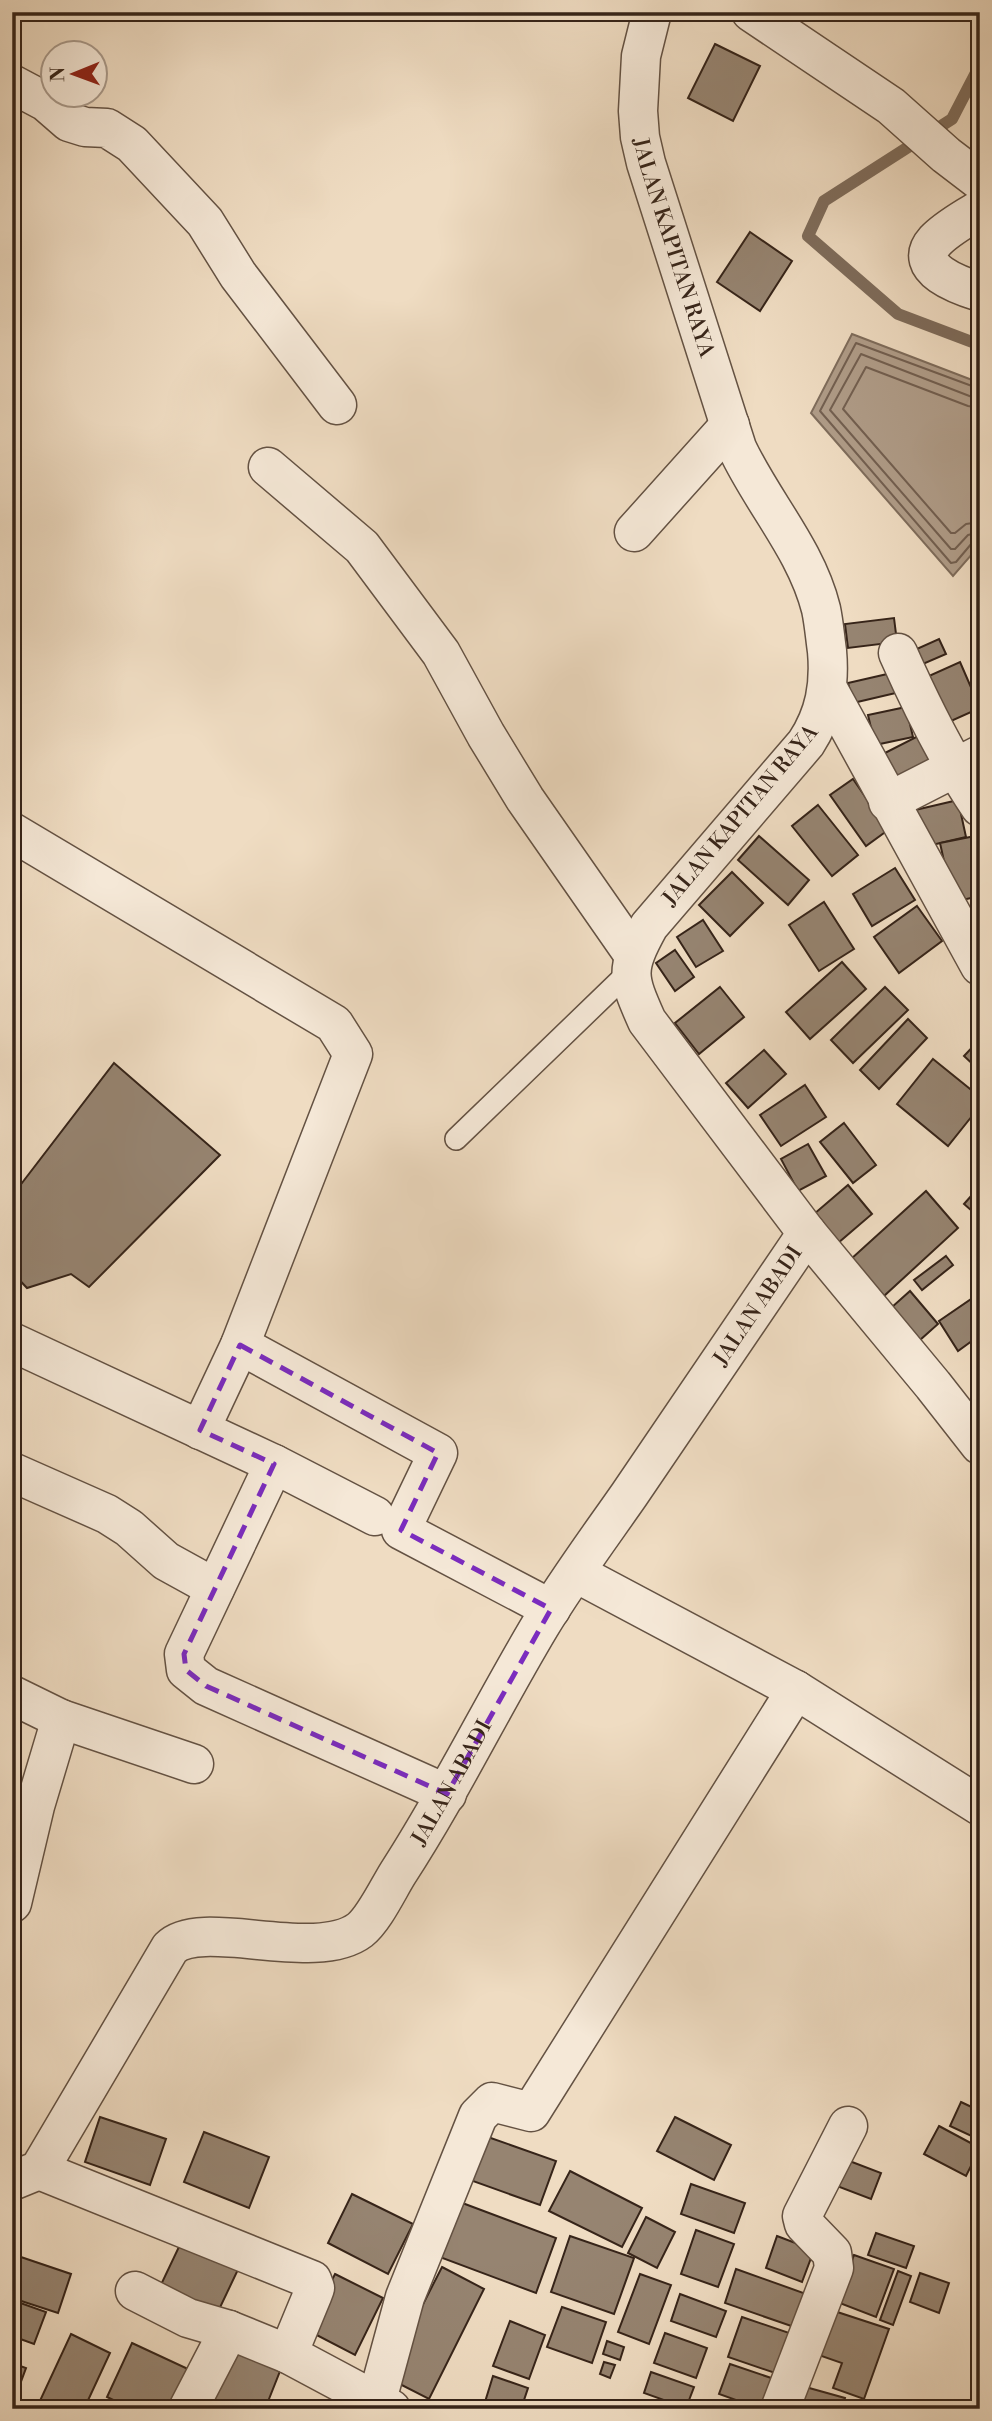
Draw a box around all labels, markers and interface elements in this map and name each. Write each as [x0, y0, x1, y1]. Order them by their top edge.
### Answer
north arrow [38, 38, 108, 108]
text: N [46, 67, 70, 82]
street label: JALAN KAPITAN RAYA [626, 135, 719, 361]
street label: JALAN KAPITAN RAYA [657, 719, 824, 912]
street label: JALAN ABADI [708, 1241, 808, 1372]
street label: JALAN ABADI [406, 1716, 498, 1851]

